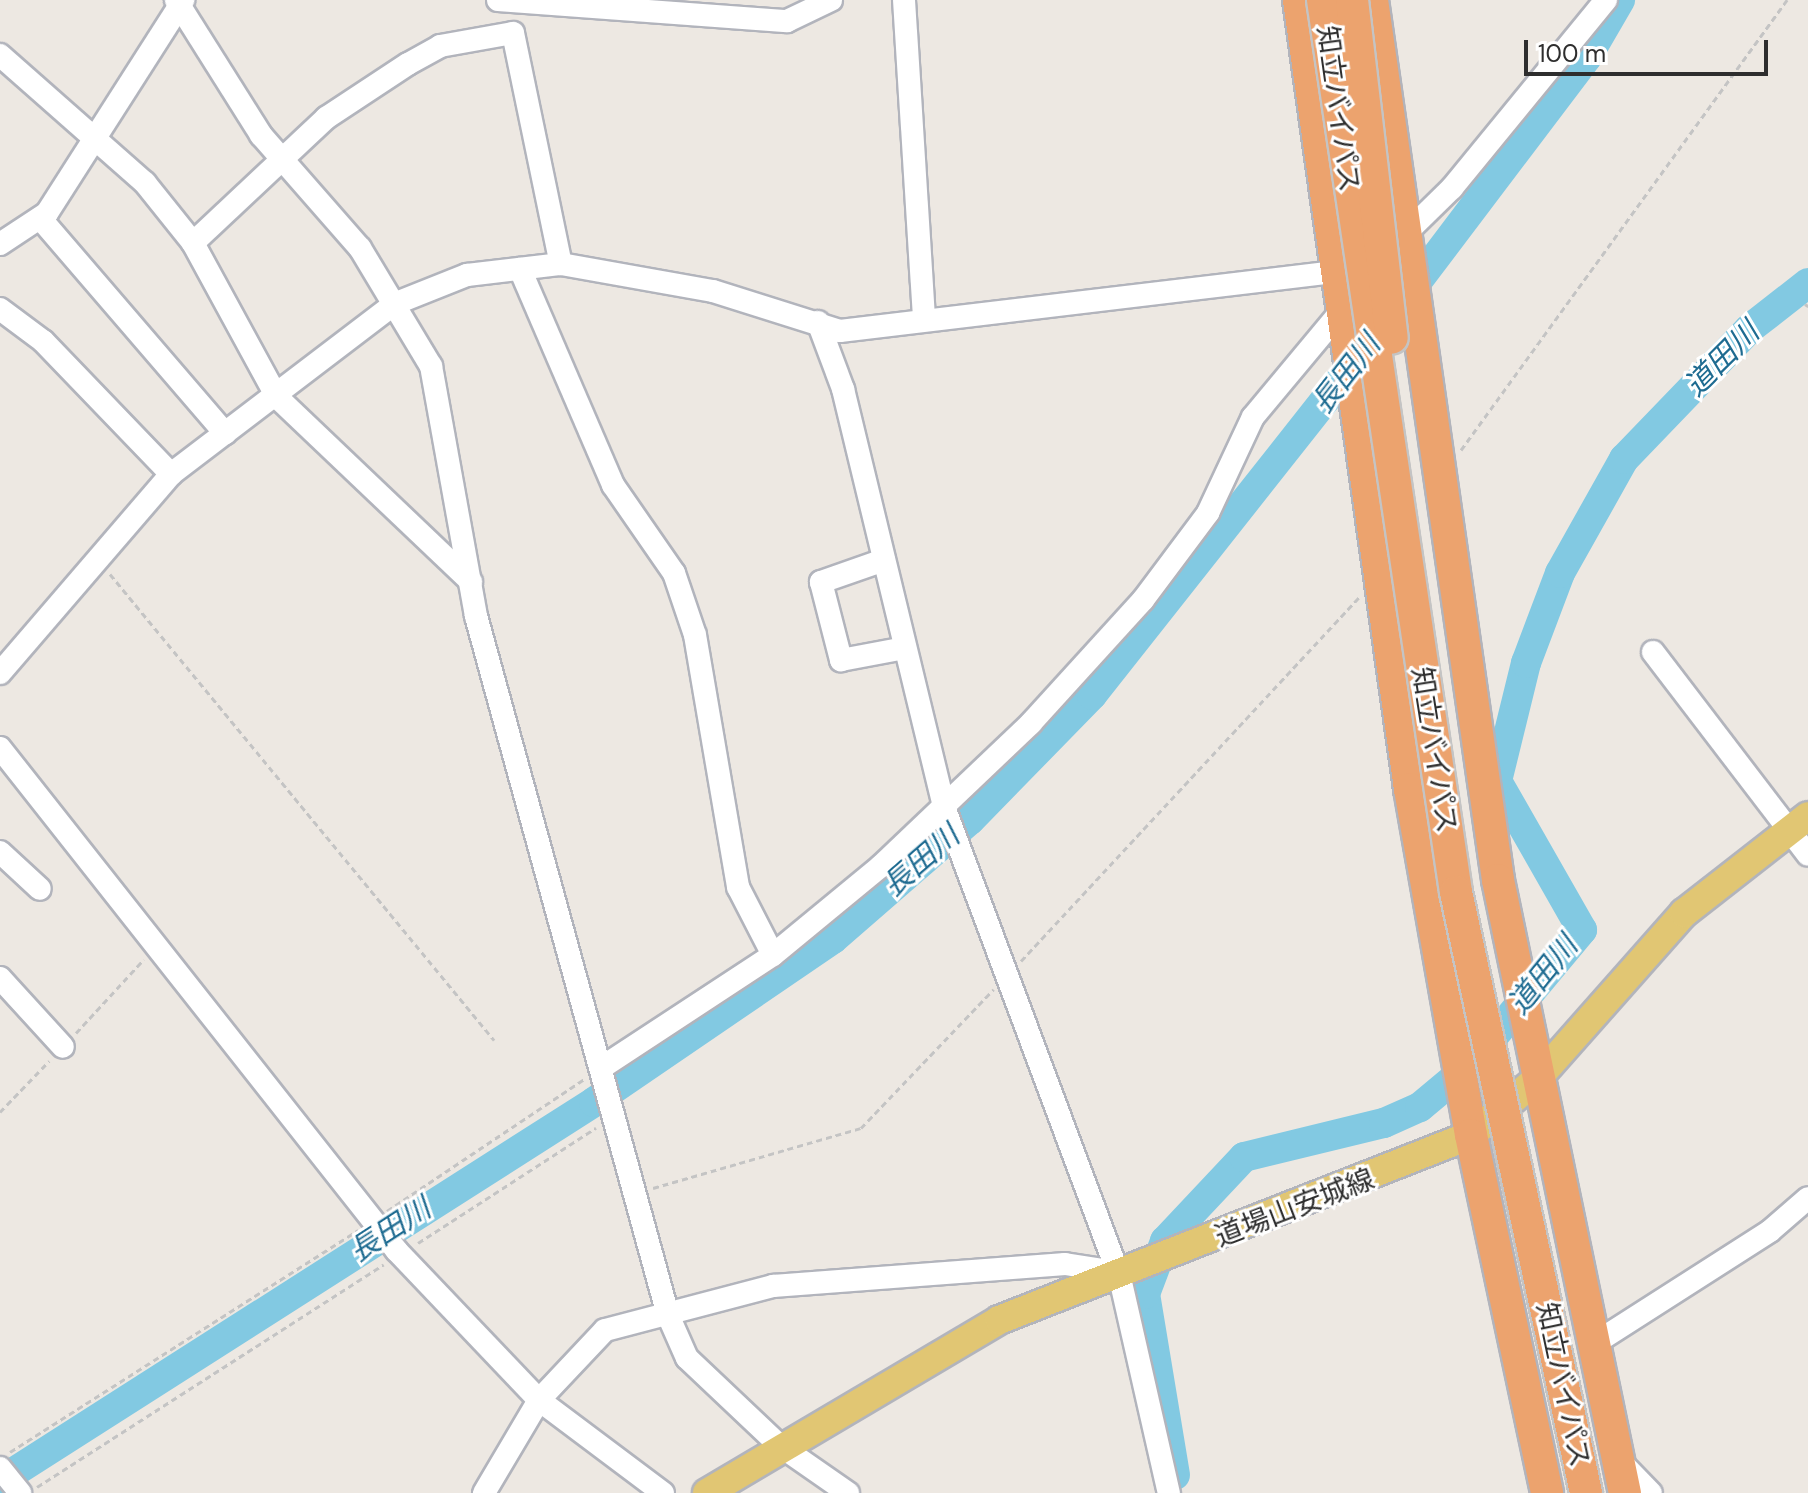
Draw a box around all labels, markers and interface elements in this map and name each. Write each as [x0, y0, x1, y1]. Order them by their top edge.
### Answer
street label: 知立バイパス [1310, 23, 1366, 195]
scale bar [1528, 24, 1772, 74]
text: 100 m [1538, 38, 1606, 69]
water label: 道田川 [1677, 314, 1767, 404]
water label: 長田川 [1304, 327, 1388, 421]
street label: 知立バイパス [1404, 664, 1464, 836]
water label: 長田川 [875, 818, 967, 904]
water label: 道田川 [1501, 929, 1585, 1021]
street label: 道場山安城線 [1211, 1162, 1379, 1254]
water label: 長田川 [342, 1190, 438, 1270]
street label: 知立バイパス [1529, 1299, 1597, 1471]

